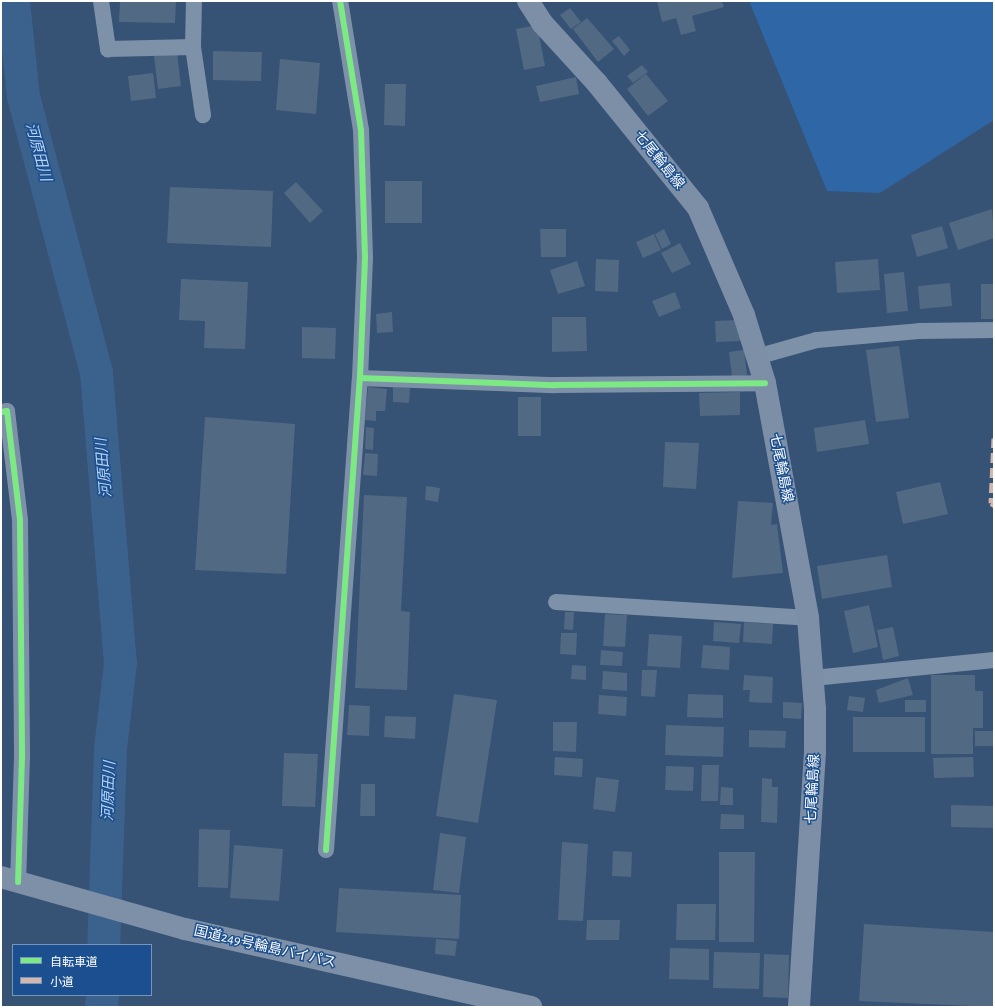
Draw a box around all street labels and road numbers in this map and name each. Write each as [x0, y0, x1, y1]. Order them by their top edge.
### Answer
street label: 七尾輪島線 [630, 128, 688, 192]
street label: 七尾輪島線 [766, 432, 796, 504]
street label: 七尾輪島線 [803, 754, 823, 824]
street label: 国道249号輪島バイパス [192, 922, 338, 972]

